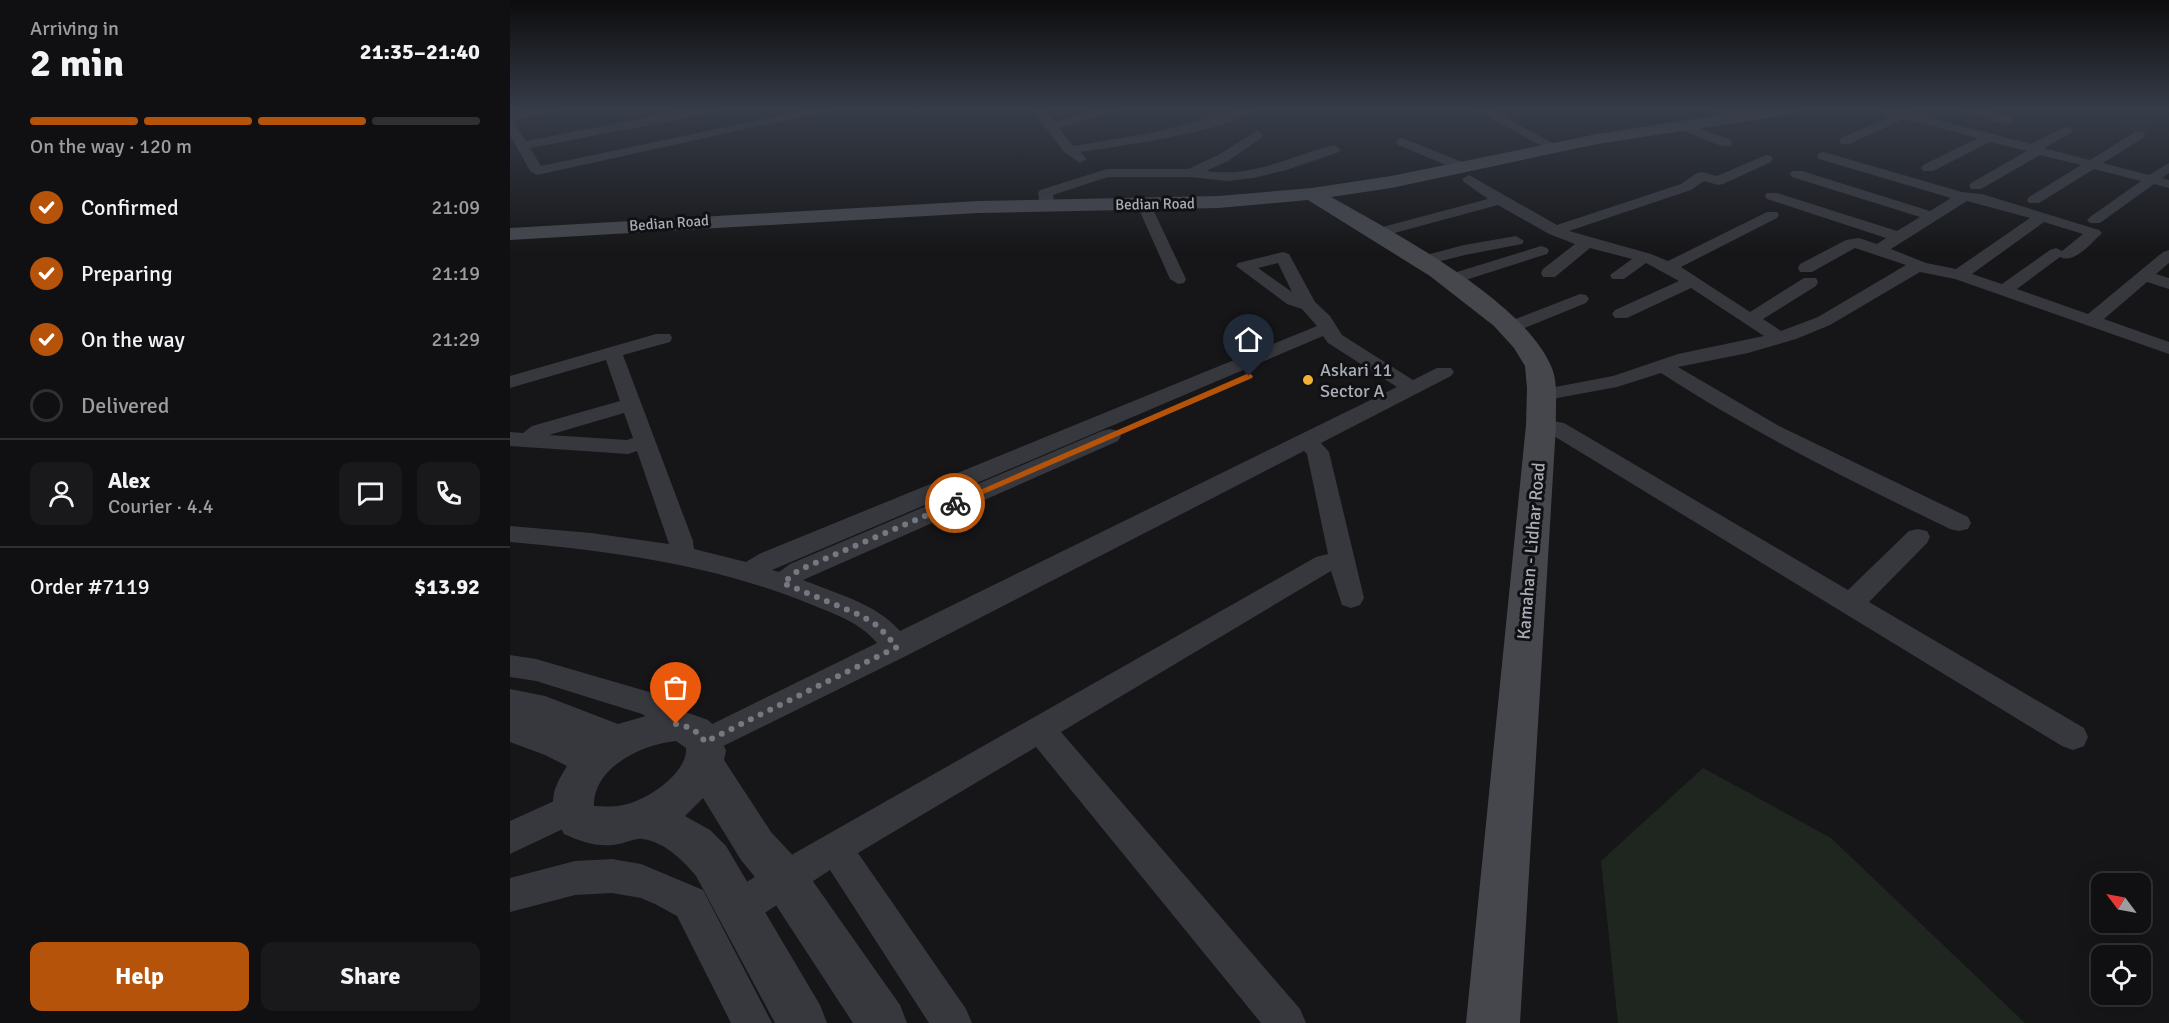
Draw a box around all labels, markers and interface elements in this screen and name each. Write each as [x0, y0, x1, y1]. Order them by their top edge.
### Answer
text: Arriving in [30, 16, 119, 41]
text: 21:35–21:40 [360, 38, 480, 65]
text: 2 min [30, 39, 124, 87]
text: On the way · 120 m [30, 134, 192, 159]
icon: check [30, 191, 63, 224]
text: Confirmed [81, 194, 179, 221]
street label: Bedian Road [1115, 194, 1195, 214]
text: 21:09 [431, 195, 480, 220]
street label: Bedian Road [629, 211, 709, 235]
icon: check [30, 257, 63, 290]
text: Preparing [81, 260, 173, 287]
text: 21:19 [431, 261, 480, 286]
pin [1223, 314, 1274, 376]
icon: check [30, 323, 63, 356]
icon: home [1232, 323, 1265, 356]
text: On the way [81, 326, 185, 353]
text: 21:29 [431, 327, 480, 352]
place label: Askari 11 Sector A [1320, 359, 1392, 402]
marker: Askari 11 Sector A [1301, 373, 1315, 387]
text: Delivered [81, 392, 169, 419]
street label: Kamahan - Lidhar Road [1512, 461, 1550, 641]
button: person [30, 462, 93, 525]
button: chat [339, 462, 402, 525]
button: phone [417, 462, 480, 525]
text: Alex [108, 467, 150, 494]
courier [925, 473, 985, 533]
icon: bike [939, 487, 972, 520]
text: Courier · 4.4 [108, 494, 214, 519]
text: Order #7119 [30, 573, 150, 600]
text: $13.92 [414, 573, 480, 600]
pin [650, 662, 701, 724]
icon: bag [659, 671, 692, 704]
north arrow [2091, 873, 2151, 933]
map controls [2091, 873, 2151, 1005]
button: Help [30, 942, 249, 1011]
button: Share [261, 942, 480, 1011]
button: locate [2091, 945, 2151, 1005]

